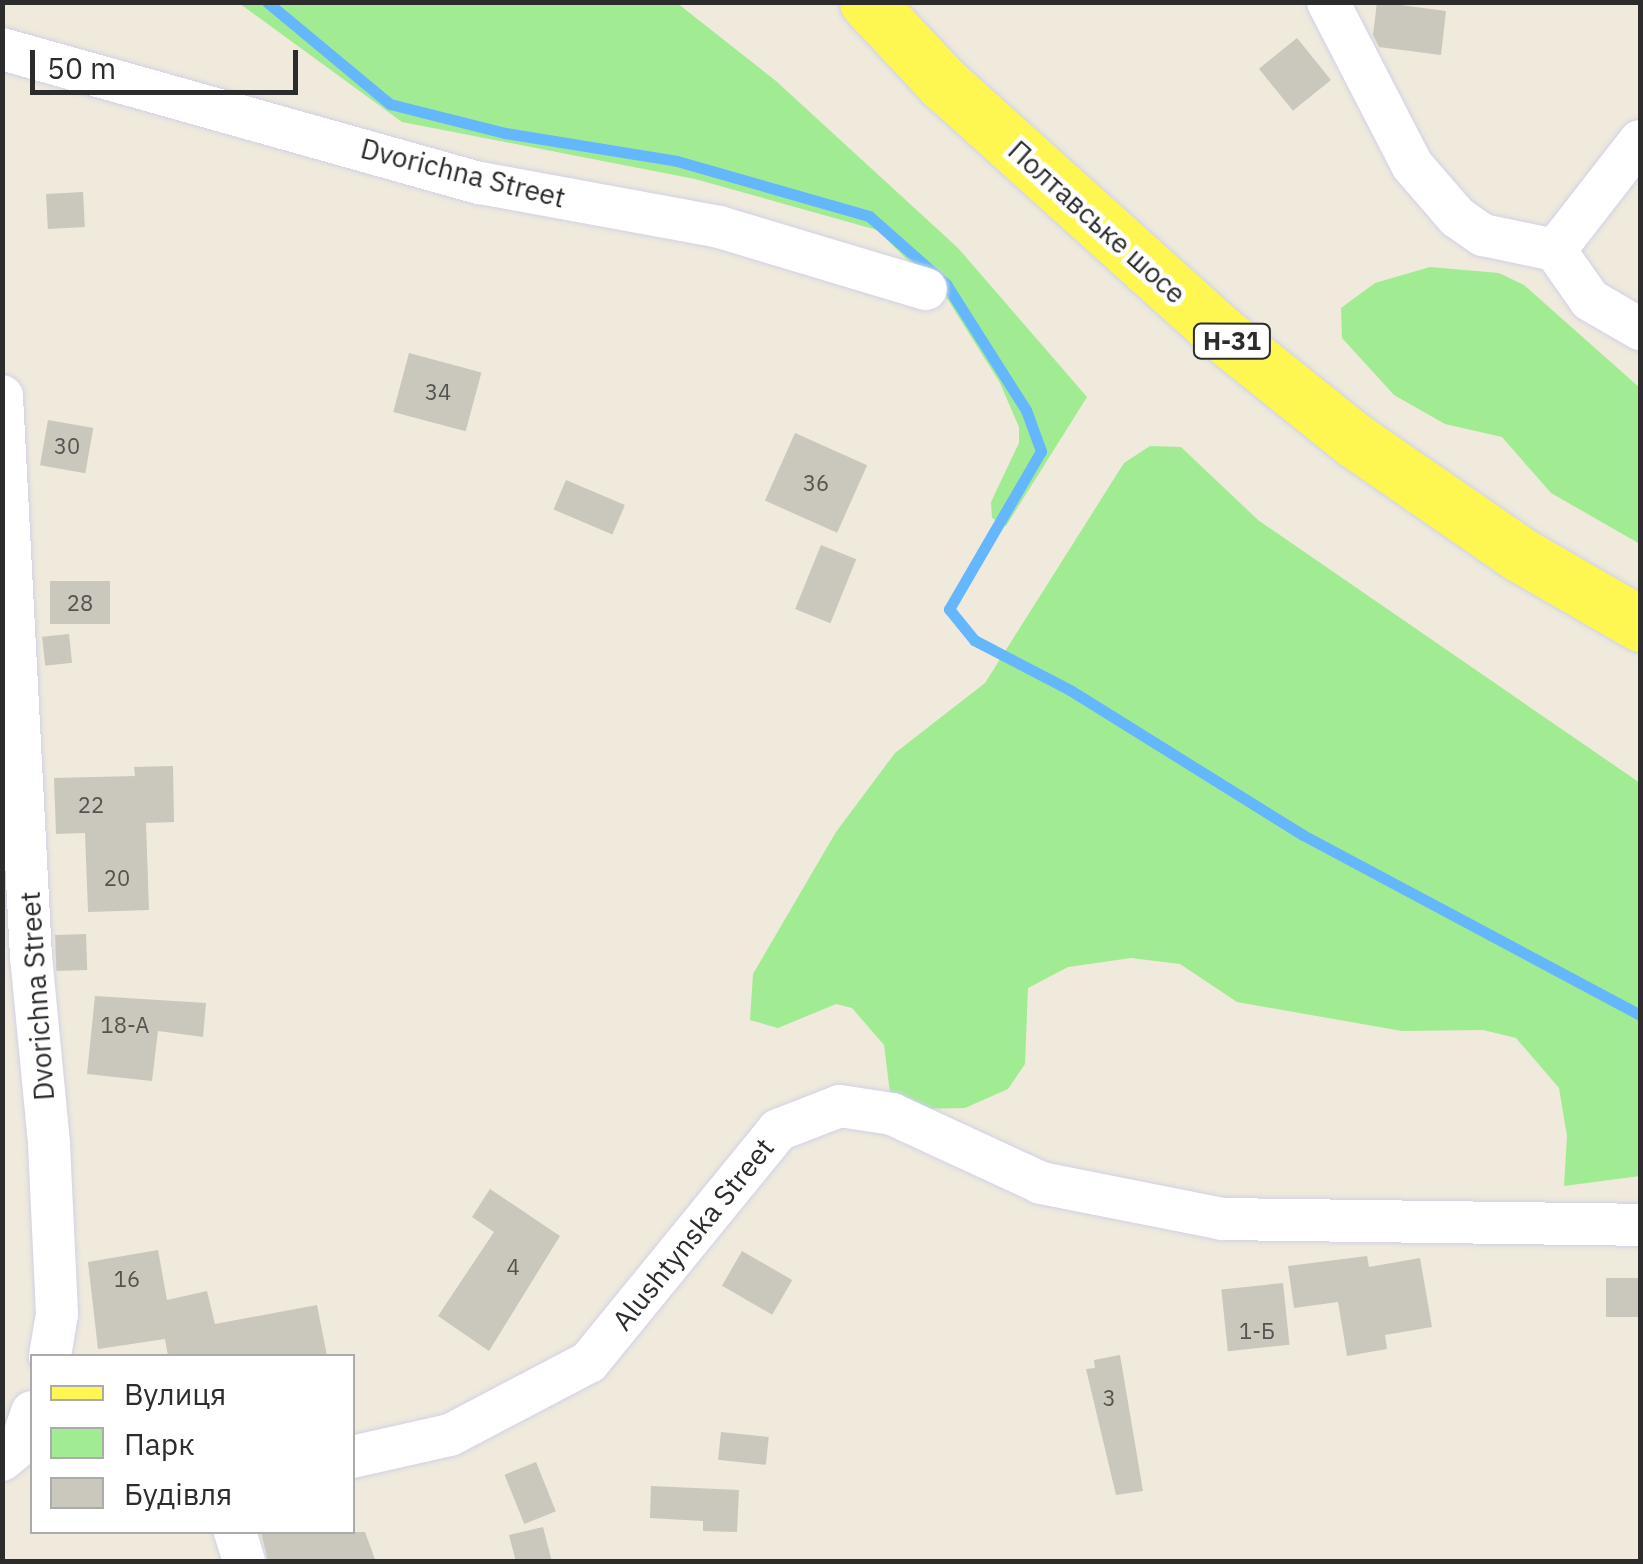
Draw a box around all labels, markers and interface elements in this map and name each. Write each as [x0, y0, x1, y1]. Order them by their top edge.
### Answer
scale bar [35, 30, 302, 92]
text: 50 m [47, 48, 116, 87]
street label: Dvorichna Street [357, 131, 569, 215]
street label: Полтавське шосе [1001, 134, 1193, 310]
road number: Н-31 [1192, 321, 1272, 361]
house number: 34 [425, 379, 451, 405]
house number: 30 [54, 433, 80, 459]
house number: 36 [803, 470, 829, 496]
house number: 28 [67, 590, 93, 616]
house number: 22 [78, 792, 104, 818]
house number: 20 [104, 865, 130, 891]
street label: Dvorichna Street [13, 890, 61, 1102]
house number: 18-А [101, 1012, 149, 1038]
street label: Alushtynska Street [605, 1131, 781, 1337]
house number: 4 [506, 1254, 520, 1280]
house number: 16 [114, 1266, 140, 1292]
house number: 1-Б [1239, 1318, 1275, 1344]
legend [30, 1354, 355, 1534]
text: Вулиця [124, 1374, 226, 1413]
house number: 3 [1102, 1385, 1116, 1411]
text: Парк [124, 1424, 195, 1463]
text: Будівля [124, 1474, 232, 1513]

